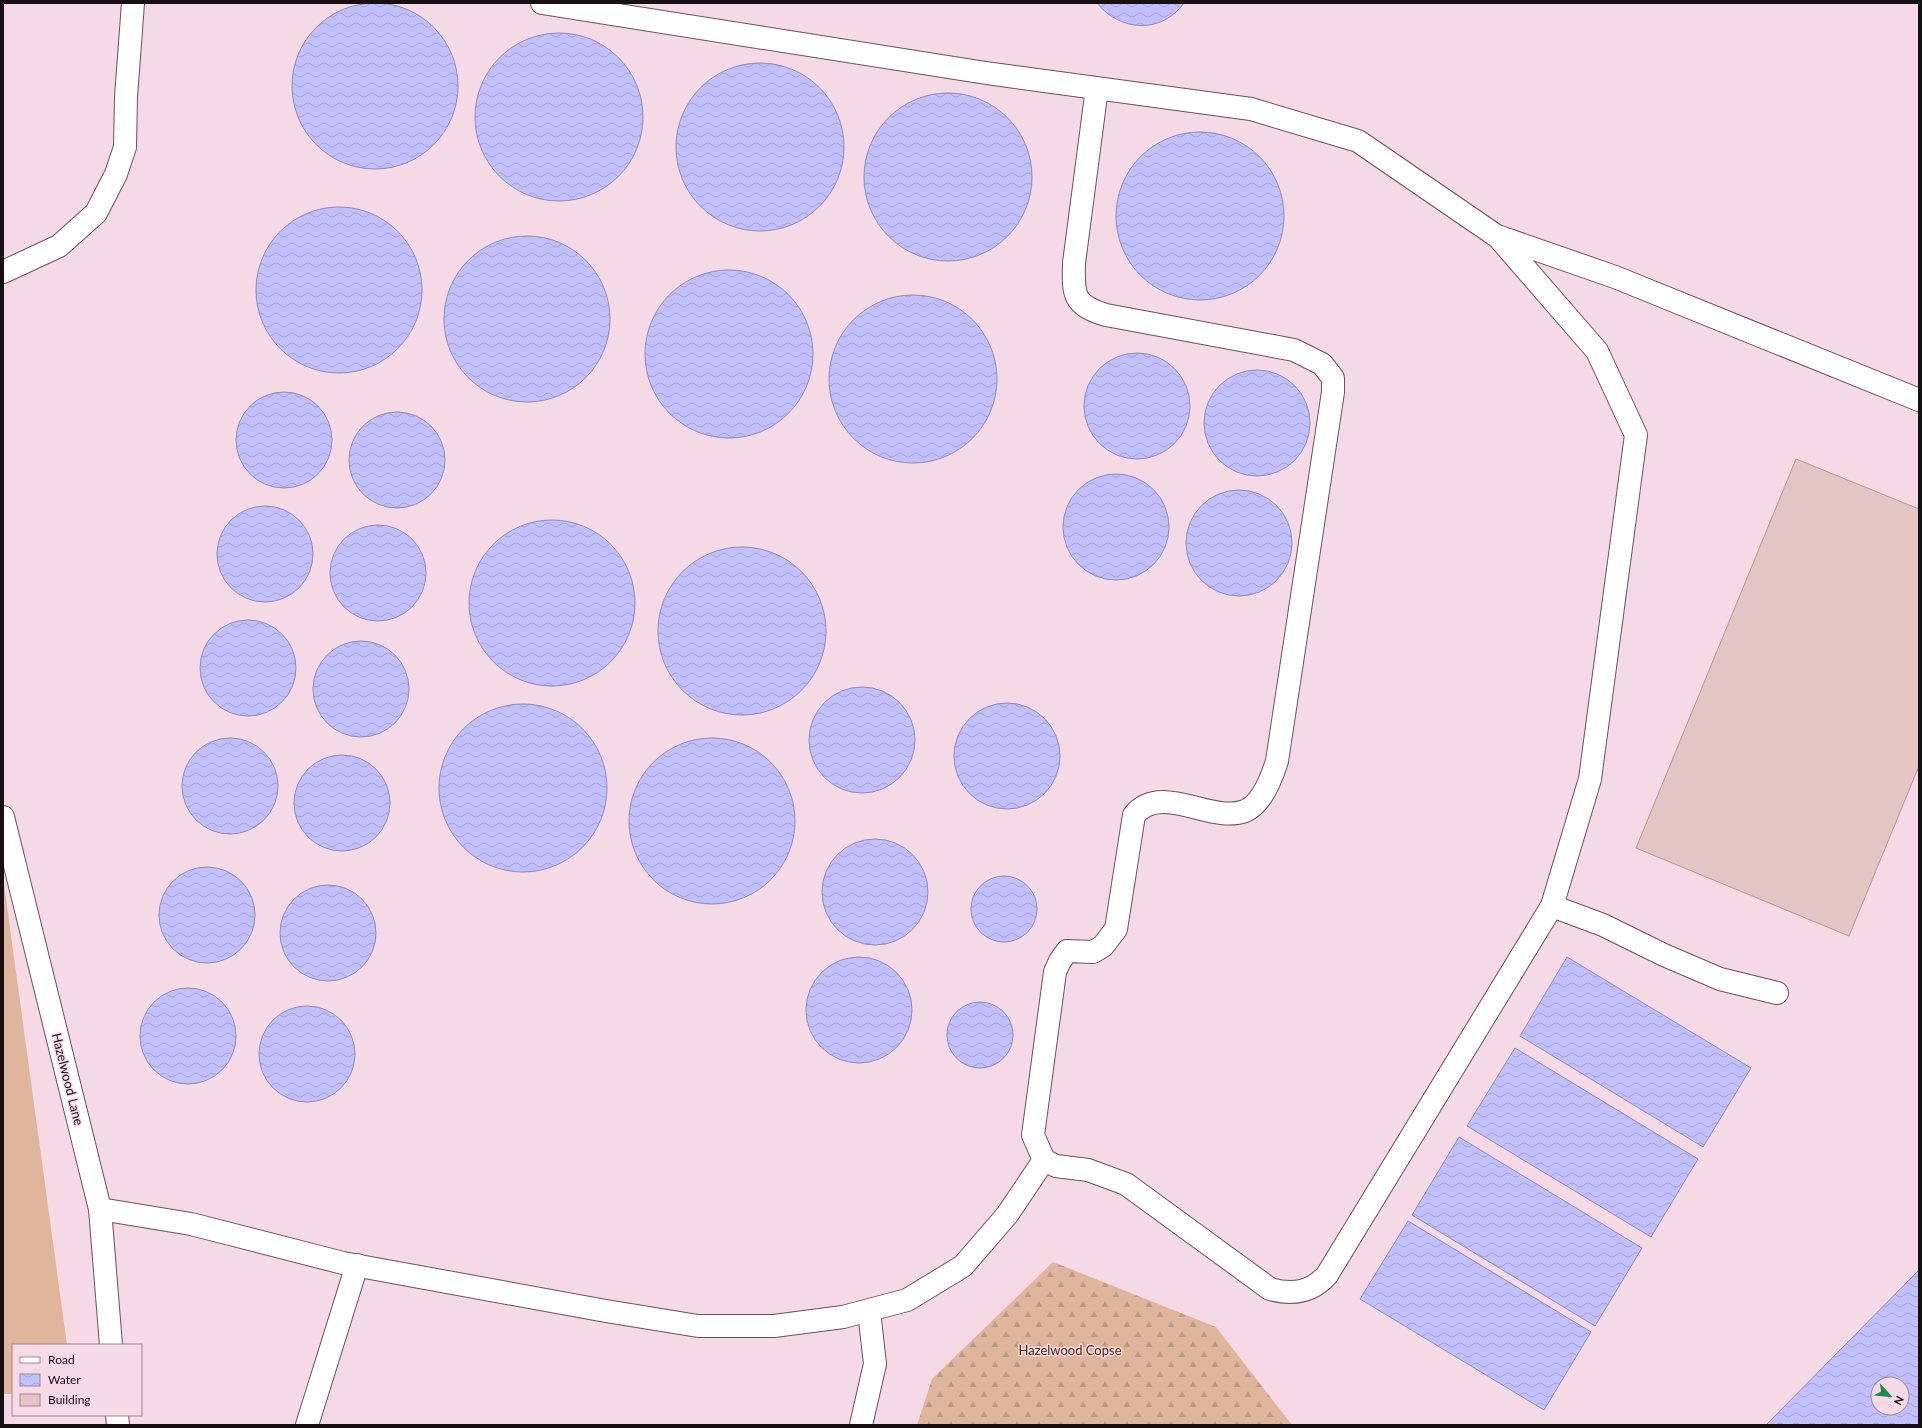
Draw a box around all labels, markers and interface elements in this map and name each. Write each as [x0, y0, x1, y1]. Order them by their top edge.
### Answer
street label: Hazelwood Lane [49, 1031, 87, 1127]
park label: Hazelwood Copse [1018, 1342, 1122, 1358]
legend [12, 1344, 142, 1416]
text: Road [48, 1352, 75, 1367]
text: Water [48, 1372, 81, 1387]
north arrow [1870, 1376, 1910, 1416]
text: Building [48, 1392, 91, 1407]
text: N [1892, 1394, 1907, 1407]

